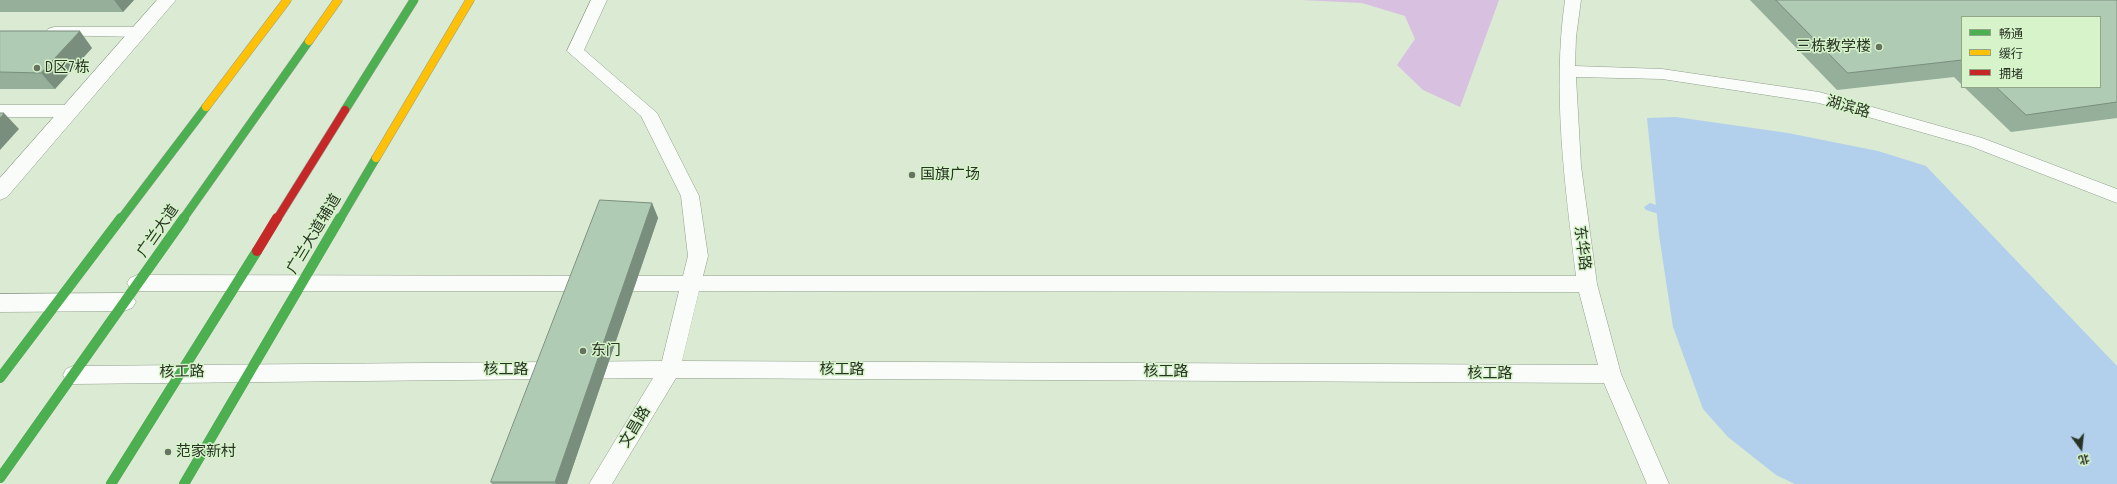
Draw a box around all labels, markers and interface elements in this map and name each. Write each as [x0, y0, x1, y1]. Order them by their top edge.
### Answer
legend [1961, 16, 2101, 88]
text: 畅通 [1999, 26, 2023, 41]
place label: 三栋教学楼 [1796, 38, 1871, 56]
marker: 三栋教学楼 [1874, 42, 1884, 52]
text: 缓行 [1999, 46, 2023, 61]
place label: D区7栋 [45, 59, 90, 77]
marker: D区7栋 [32, 63, 42, 73]
text: 拥堵 [1999, 66, 2023, 81]
street label: 湖滨路 [1824, 92, 1872, 122]
place label: 国旗广场 [920, 166, 980, 184]
marker: 国旗广场 [907, 170, 917, 180]
street label: 广兰大道辅道 [283, 191, 345, 277]
street label: 广兰大道 [133, 201, 183, 261]
street label: 东华路 [1570, 225, 1594, 271]
place label: 东门 [591, 342, 621, 360]
marker: 东门 [578, 346, 588, 356]
street label: 核工路 [484, 361, 528, 379]
street label: 核工路 [820, 361, 864, 379]
street label: 核工路 [159, 363, 205, 381]
street label: 核工路 [1144, 363, 1188, 381]
street label: 核工路 [1468, 365, 1512, 383]
street label: 文昌路 [616, 403, 654, 451]
north arrow [2061, 428, 2101, 468]
place label: 范家新村 [176, 443, 236, 461]
marker: 范家新村 [163, 447, 173, 457]
text: 北 [2077, 451, 2091, 468]

